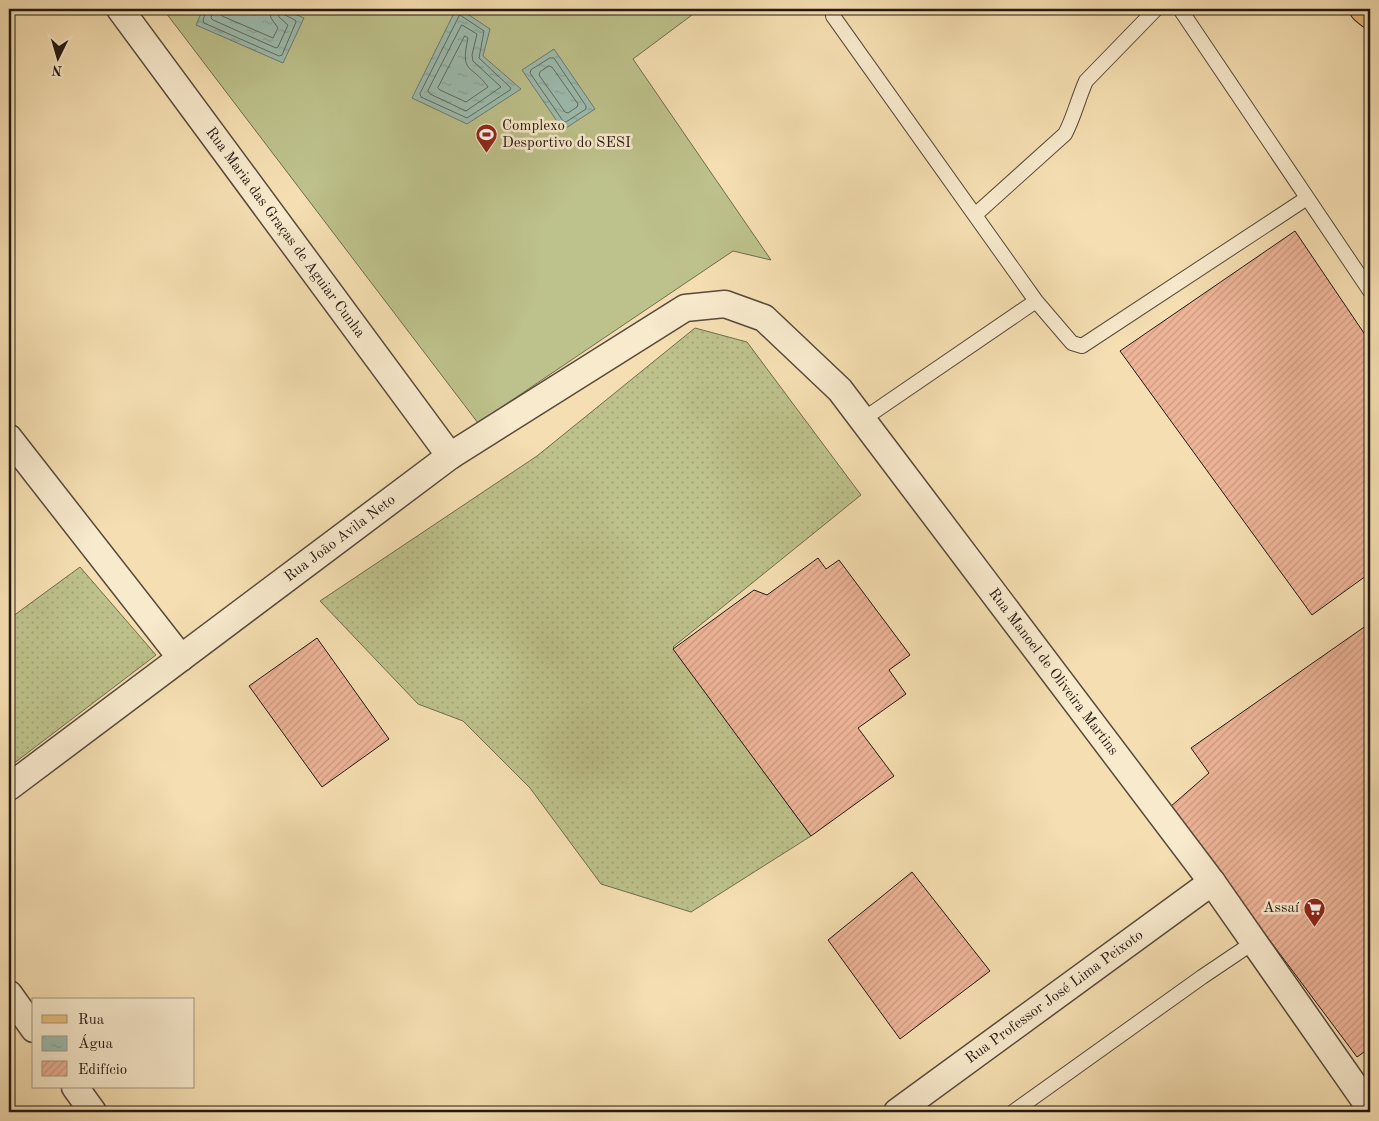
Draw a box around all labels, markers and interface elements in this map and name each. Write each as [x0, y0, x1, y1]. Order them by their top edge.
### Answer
north arrow [32, 32, 82, 82]
text: N [51, 62, 63, 77]
place label: Complexo Desportivo do SESI [502, 119, 631, 151]
sports icon: Complexo Desportivo do SESI [474, 123, 498, 154]
street label: Rua Maria das Graças de Aguiar Cunha [203, 125, 368, 341]
street label: Rua João Avila Neto [282, 492, 398, 585]
street label: Rua Manoel de Oliveira Martins [985, 586, 1121, 758]
supermarket icon: Assaí [1303, 896, 1327, 927]
place label: Assaí [1263, 901, 1300, 916]
street label: Rua Professor José Lima Peixoto [963, 927, 1146, 1067]
legend [32, 998, 195, 1088]
text: Rua [78, 1013, 105, 1028]
text: Água [78, 1034, 114, 1052]
text: Edifício [78, 1063, 127, 1078]

